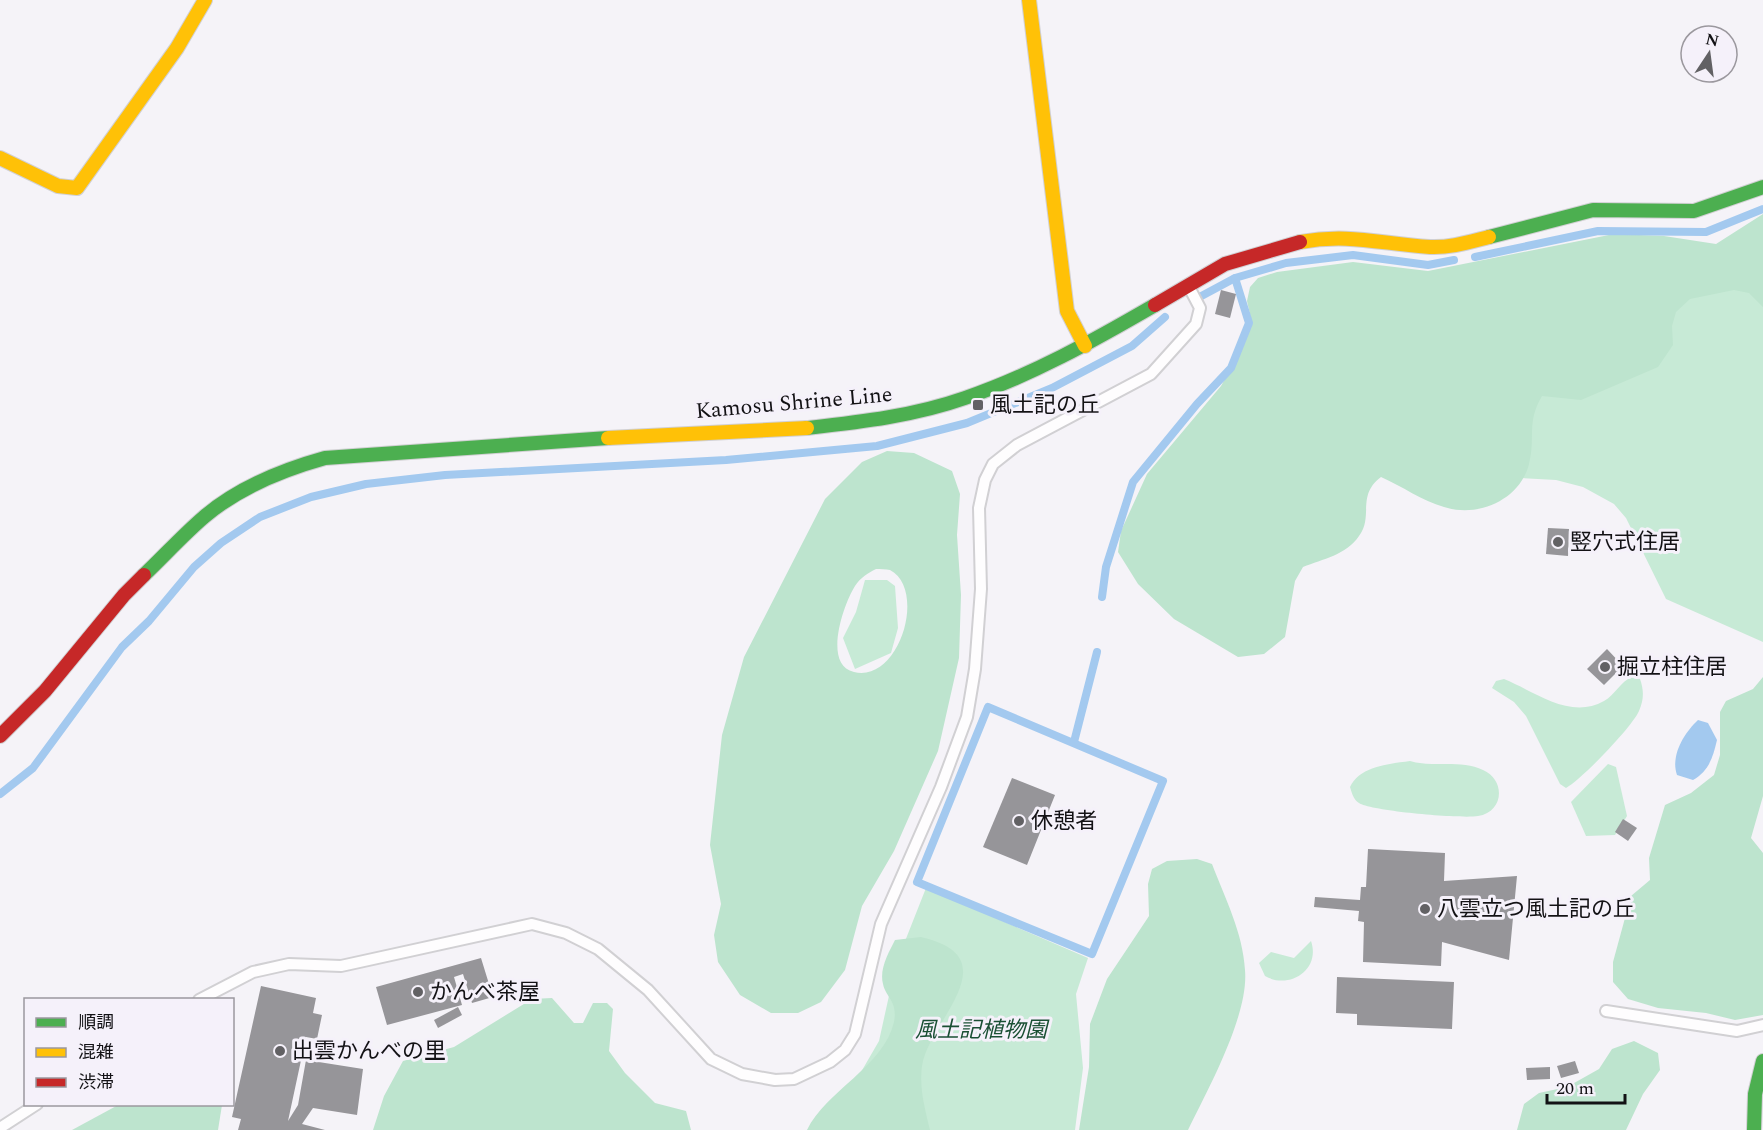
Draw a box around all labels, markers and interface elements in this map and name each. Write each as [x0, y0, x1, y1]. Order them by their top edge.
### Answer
north arrow [1679, 24, 1739, 84]
text: N [1703, 27, 1721, 54]
street label: Kamosu Shrine Line [694, 378, 894, 428]
place label: 風土記の丘 [990, 389, 1100, 422]
marker: 風土記の丘 [971, 398, 985, 412]
place label: 竪穴式住居 [1570, 526, 1680, 559]
marker: 竪穴式住居 [1551, 535, 1565, 549]
place label: 掘立柱住居 [1617, 651, 1727, 684]
marker: 掘立柱住居 [1598, 660, 1612, 674]
place label: 休憩者 [1031, 805, 1097, 838]
marker: 休憩者 [1012, 814, 1026, 828]
place label: 八雲立つ風土記の丘 [1437, 893, 1635, 926]
marker: 八雲立つ風土記の丘 [1418, 902, 1432, 916]
place label: かんべ茶屋 [430, 976, 540, 1009]
marker: かんべ茶屋 [411, 985, 425, 999]
legend [24, 998, 234, 1106]
text: 順調 [78, 1009, 114, 1036]
park label: 風土記植物園 [915, 1014, 1050, 1047]
place label: 出雲かんべの里 [292, 1035, 446, 1068]
text: 混雑 [78, 1039, 114, 1066]
marker: 出雲かんべの里 [273, 1044, 287, 1058]
scale bar [1547, 1067, 1625, 1105]
text: 渋滞 [78, 1069, 114, 1096]
text: 20 m [1556, 1075, 1594, 1102]

